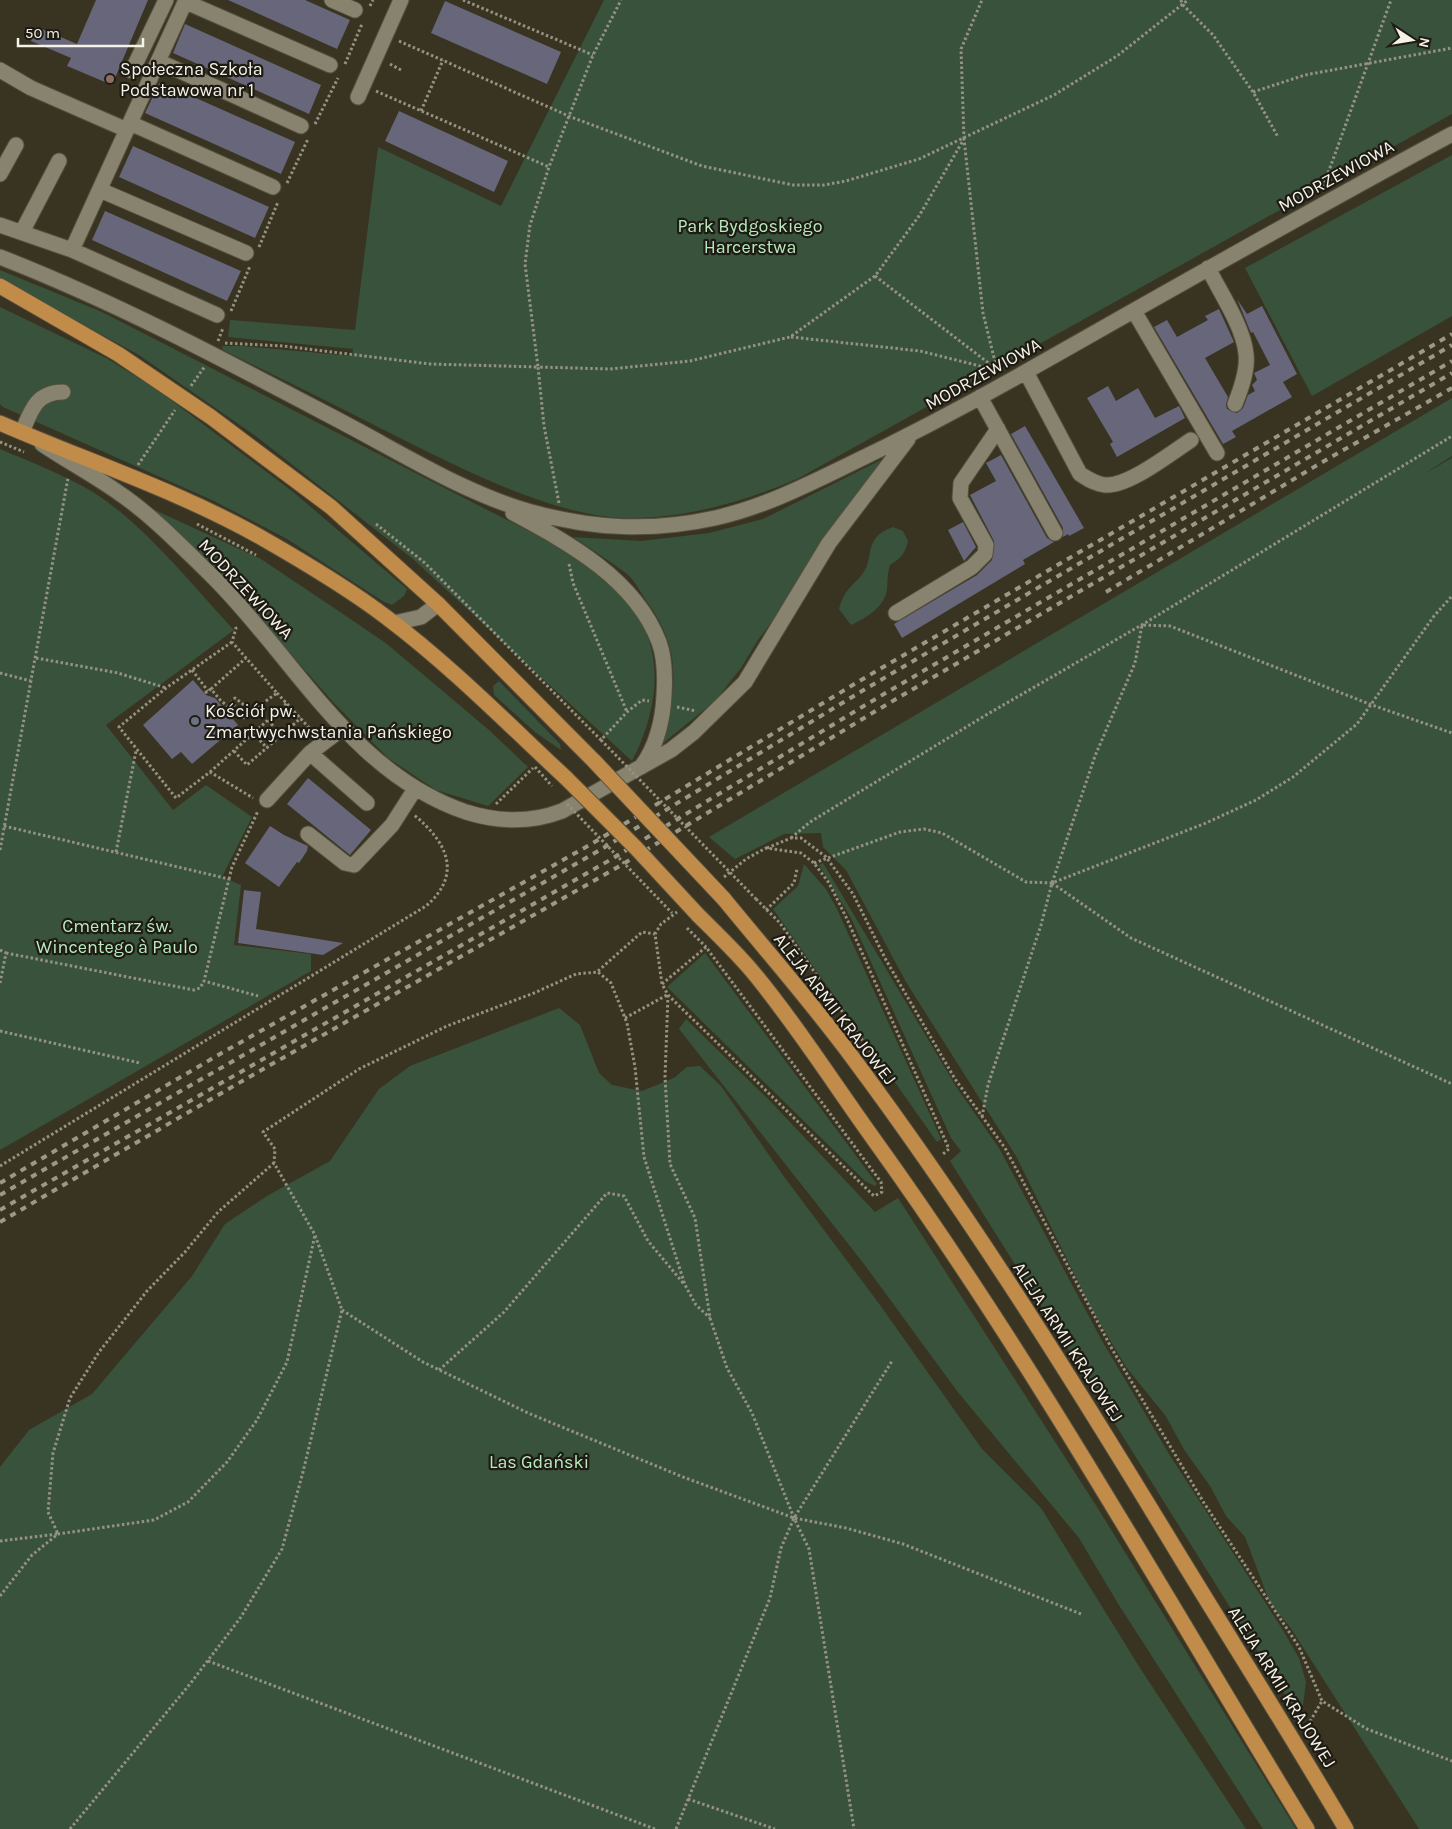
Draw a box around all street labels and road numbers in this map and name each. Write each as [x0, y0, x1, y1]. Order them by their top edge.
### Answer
street label: MODRZEWIOWA [1274, 135, 1398, 217]
street label: MODRZEWIOWA [921, 333, 1045, 415]
street label: MODRZEWIOWA [194, 534, 298, 644]
street label: ALEJA ARMII KRAJOWEJ [769, 929, 901, 1089]
street label: ALEJA ARMII KRAJOWEJ [1008, 1258, 1128, 1426]
street label: ALEJA ARMII KRAJOWEJ [1223, 1602, 1341, 1772]

